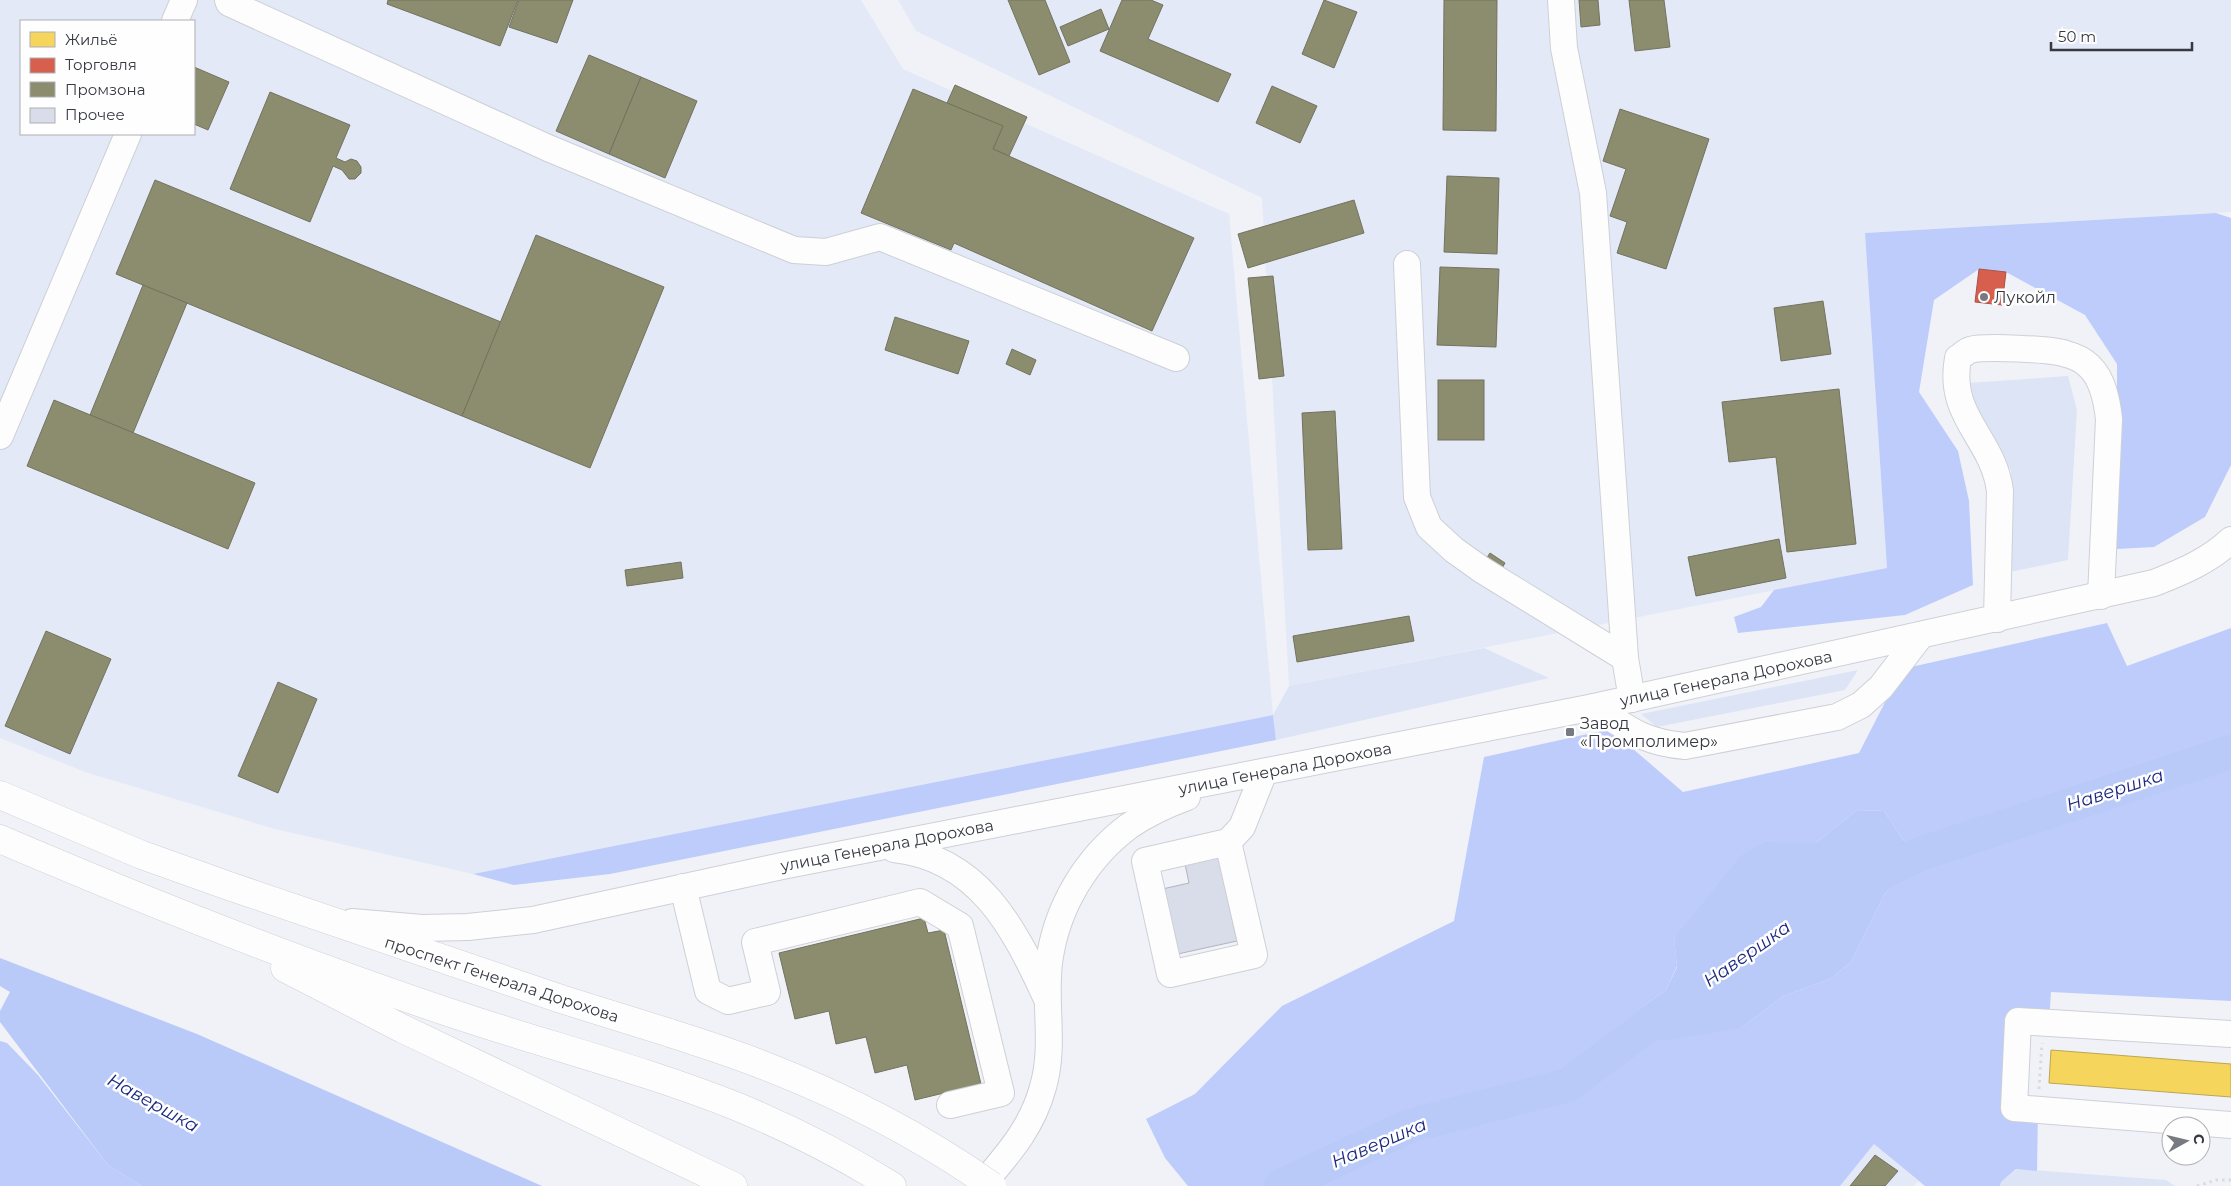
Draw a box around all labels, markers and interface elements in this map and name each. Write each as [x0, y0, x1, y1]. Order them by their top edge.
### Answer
legend [20, 20, 195, 135]
scale bar [2051, 20, 2192, 52]
text: 50 m [2058, 27, 2096, 46]
text: Жильё [65, 30, 118, 49]
text: Торговля [65, 55, 137, 74]
text: Промзона [65, 80, 145, 99]
text: Прочее [65, 105, 125, 124]
place label: Лукойл [1994, 288, 2056, 307]
marker: Лукойл [1978, 291, 1990, 303]
street label: улица Генерала Дорохова [1617, 647, 1834, 711]
place label: Завод «Промполимер» [1580, 714, 1718, 751]
marker: Завод «Промполимер» [1564, 726, 1576, 738]
street label: улица Генерала Дорохова [1176, 738, 1393, 799]
water label: Навершка [2064, 764, 2166, 816]
street label: улица Генерала Дорохова [778, 815, 995, 876]
water label: Навершка [1699, 916, 1795, 992]
street label: проспект Генерала Дорохова [382, 933, 621, 1026]
water label: Навершка [104, 1069, 202, 1137]
water label: Навершка [1328, 1113, 1430, 1173]
north arrow [2161, 1116, 2211, 1166]
text: С [2189, 1133, 2208, 1145]

